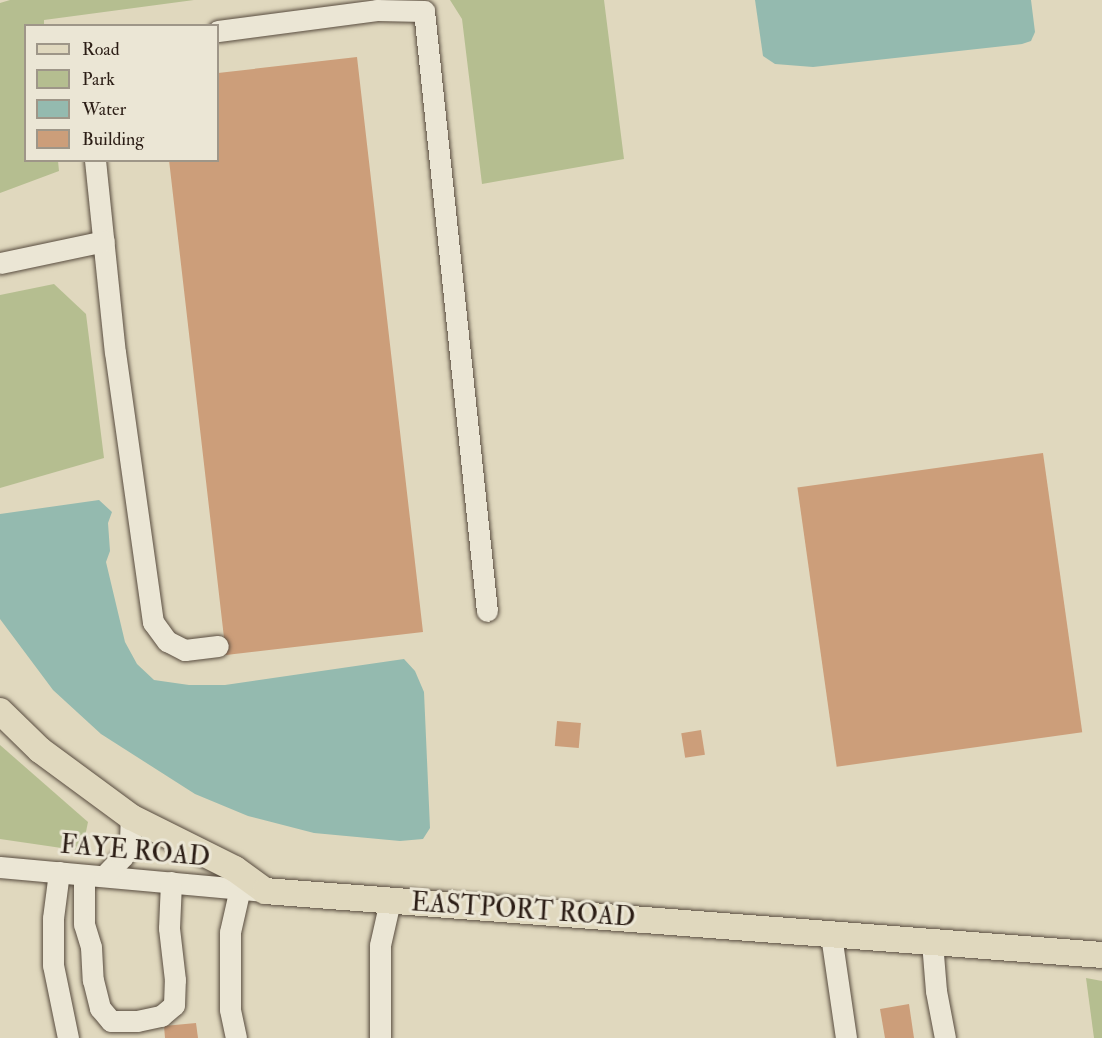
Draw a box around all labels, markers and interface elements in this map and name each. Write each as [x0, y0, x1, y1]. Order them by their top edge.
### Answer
legend [24, 24, 219, 162]
text: Road [82, 38, 120, 61]
text: Park [82, 68, 115, 91]
text: Water [82, 98, 126, 121]
text: Building [82, 128, 144, 151]
street label: FAYE ROAD [59, 830, 211, 874]
street label: EASTPORT ROAD [410, 888, 636, 934]

